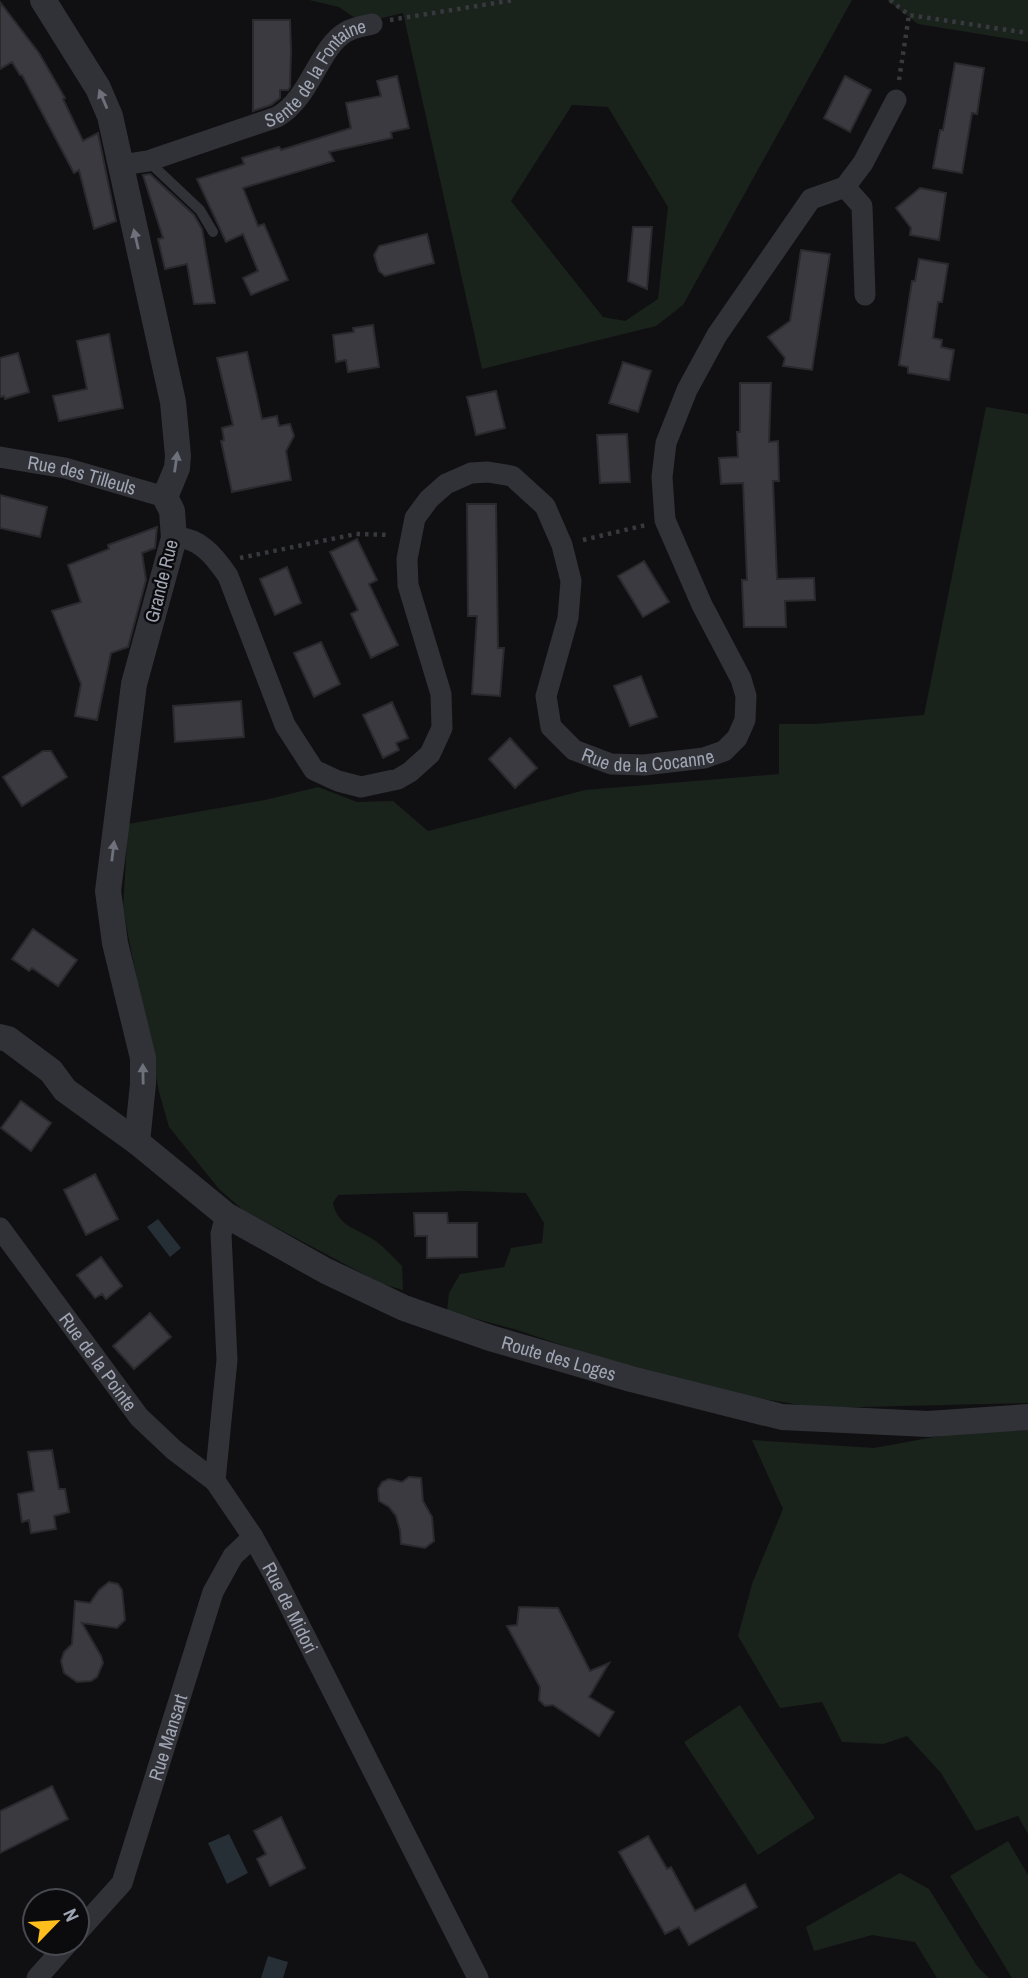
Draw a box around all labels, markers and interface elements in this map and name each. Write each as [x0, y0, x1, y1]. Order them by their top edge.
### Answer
street label: Sente de la Fontaine [261, 13, 368, 133]
one-way arrow [97, 89, 108, 110]
one-way arrow [130, 228, 141, 250]
street label: Rue des Tilleuls [26, 449, 140, 501]
one-way arrow [171, 451, 182, 473]
street label: Grande Rue [138, 537, 184, 625]
street label: Rue de la Cocanne [578, 741, 718, 778]
one-way arrow [108, 840, 119, 862]
one-way arrow [137, 1063, 149, 1085]
street label: Rue de la Pointe [53, 1307, 143, 1416]
street label: Route des Loges [499, 1329, 619, 1387]
street label: Rue de Midori [256, 1557, 324, 1658]
street label: Rue Mansart [142, 1690, 194, 1784]
north arrow [21, 1887, 91, 1957]
text: N [57, 1904, 86, 1925]

